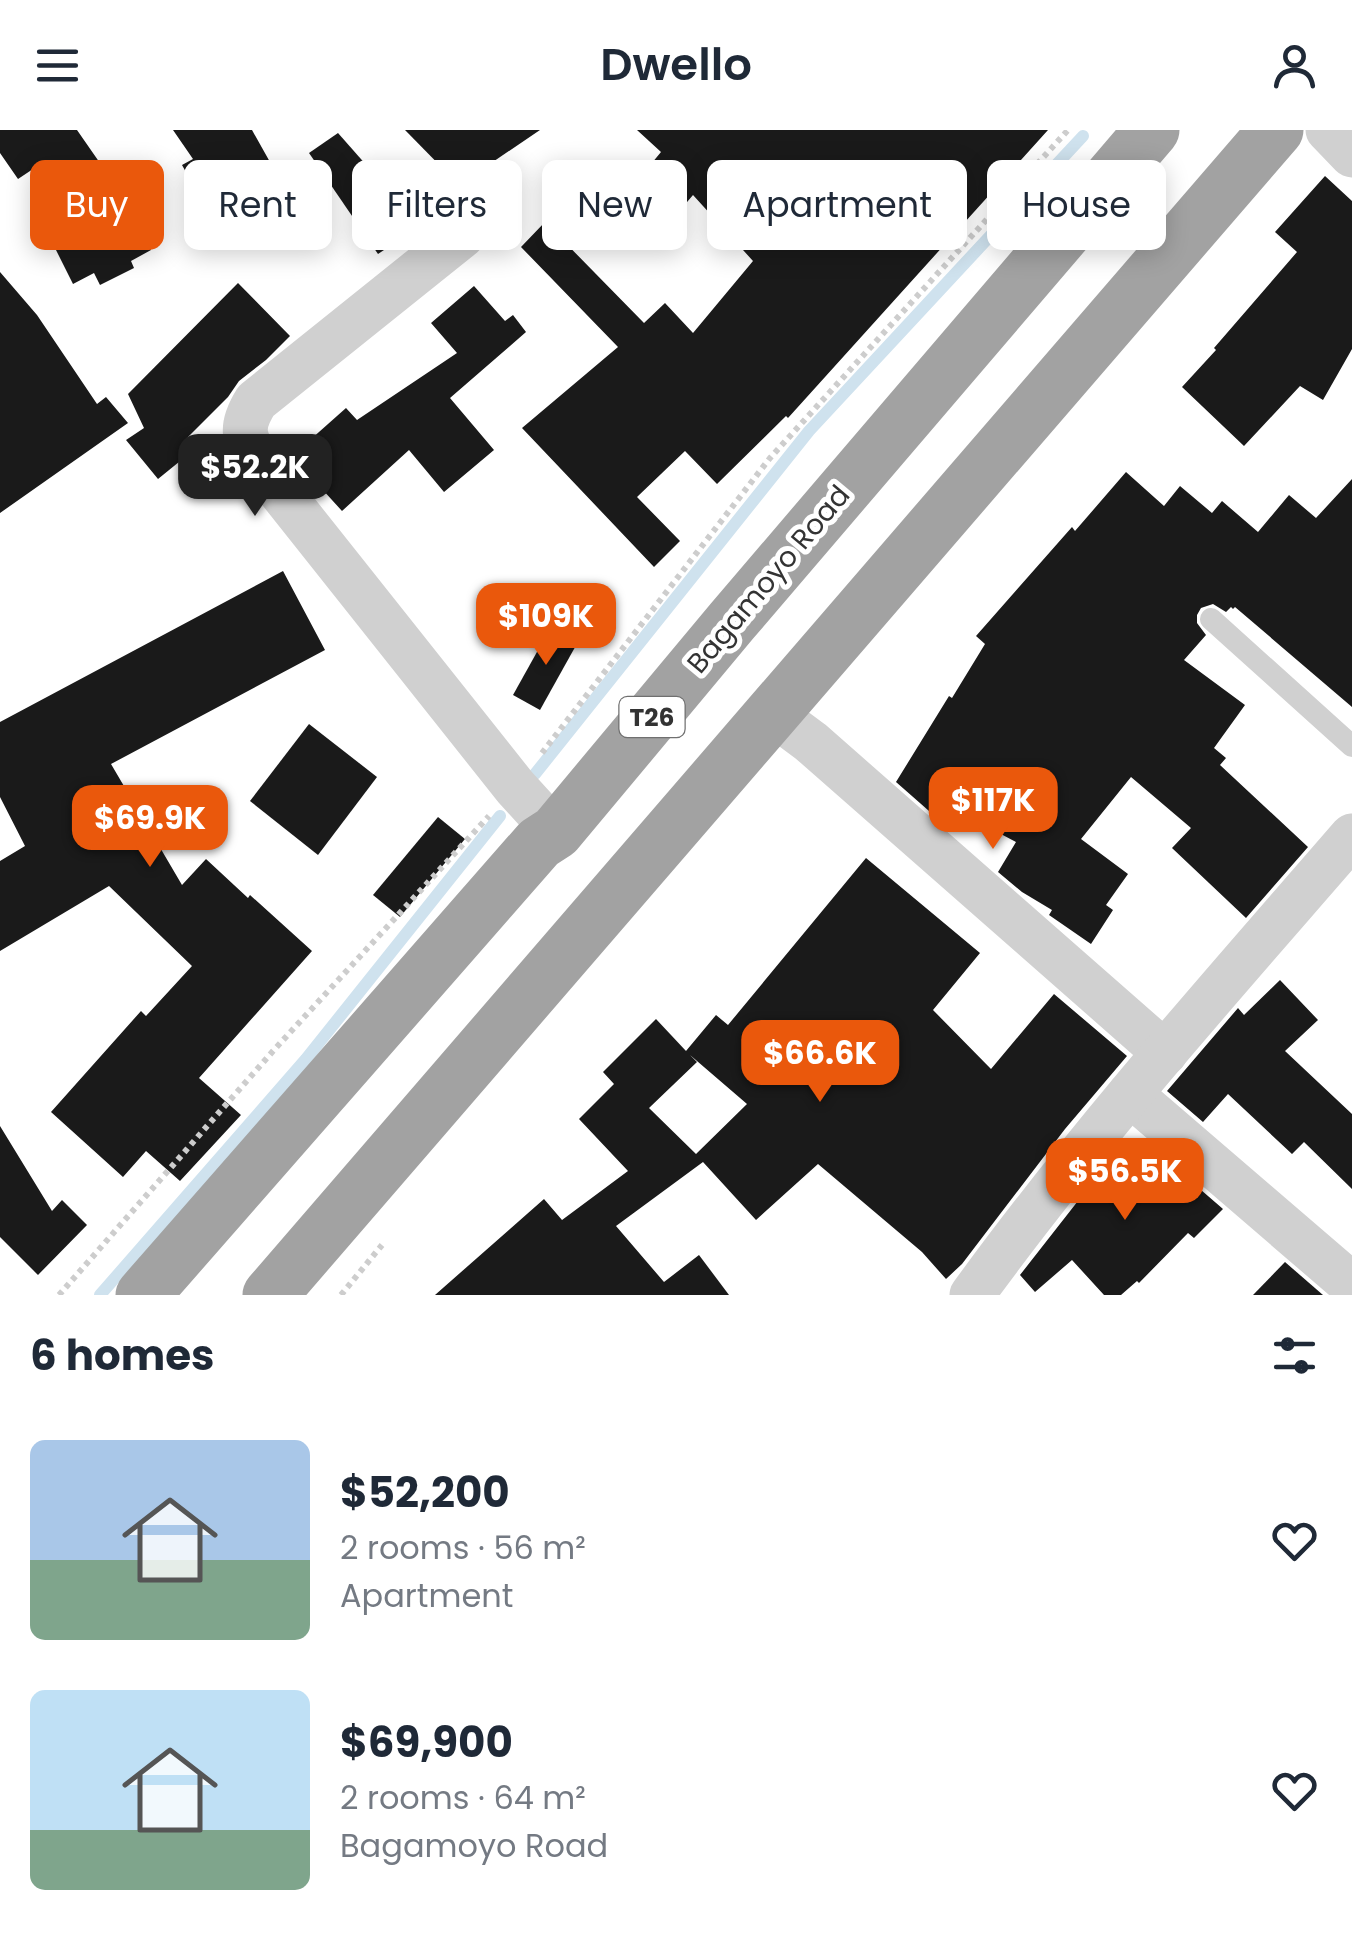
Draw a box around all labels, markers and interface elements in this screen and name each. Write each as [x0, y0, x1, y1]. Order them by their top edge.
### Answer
text: Dwello [600, 33, 752, 96]
icon: menu [30, 38, 85, 93]
icon: person [1267, 38, 1322, 93]
chip: Buy [30, 160, 164, 250]
chip: Rent [184, 160, 332, 250]
chip: Filters [352, 160, 522, 250]
chip: New [542, 160, 687, 250]
chip: Apartment [707, 160, 967, 250]
chip: House [987, 160, 1166, 250]
pin: $52.2K [174, 434, 336, 519]
text: $52.2K [200, 444, 310, 489]
street label: Bagamoyo Road [678, 477, 859, 682]
pin: $109K [476, 583, 616, 668]
text: $109K [498, 593, 594, 638]
road number: T26 [620, 697, 684, 737]
pin: $117K [923, 767, 1063, 852]
text: $117K [951, 777, 1035, 822]
pin: $69.9K [69, 785, 231, 870]
text: $69.9K [94, 795, 206, 840]
pin: $66.6K [739, 1020, 901, 1105]
text: $66.6K [763, 1030, 877, 1075]
pin: $56.5K [1044, 1138, 1206, 1223]
text: $56.5K [1068, 1148, 1182, 1193]
text: 6 homes [30, 1326, 215, 1385]
icon: filters [1267, 1328, 1322, 1383]
text: $52,200 [340, 1463, 510, 1522]
icon: home [110, 1480, 230, 1600]
icon: heart [1267, 1513, 1322, 1568]
text: 2 rooms · 56 m² [340, 1525, 586, 1570]
text: Apartment [340, 1573, 513, 1618]
text: $69,900 [340, 1713, 513, 1772]
icon: home [110, 1730, 230, 1850]
icon: heart [1267, 1763, 1322, 1818]
text: 2 rooms · 64 m² [340, 1775, 586, 1820]
text: Bagamoyo Road [340, 1823, 608, 1868]

